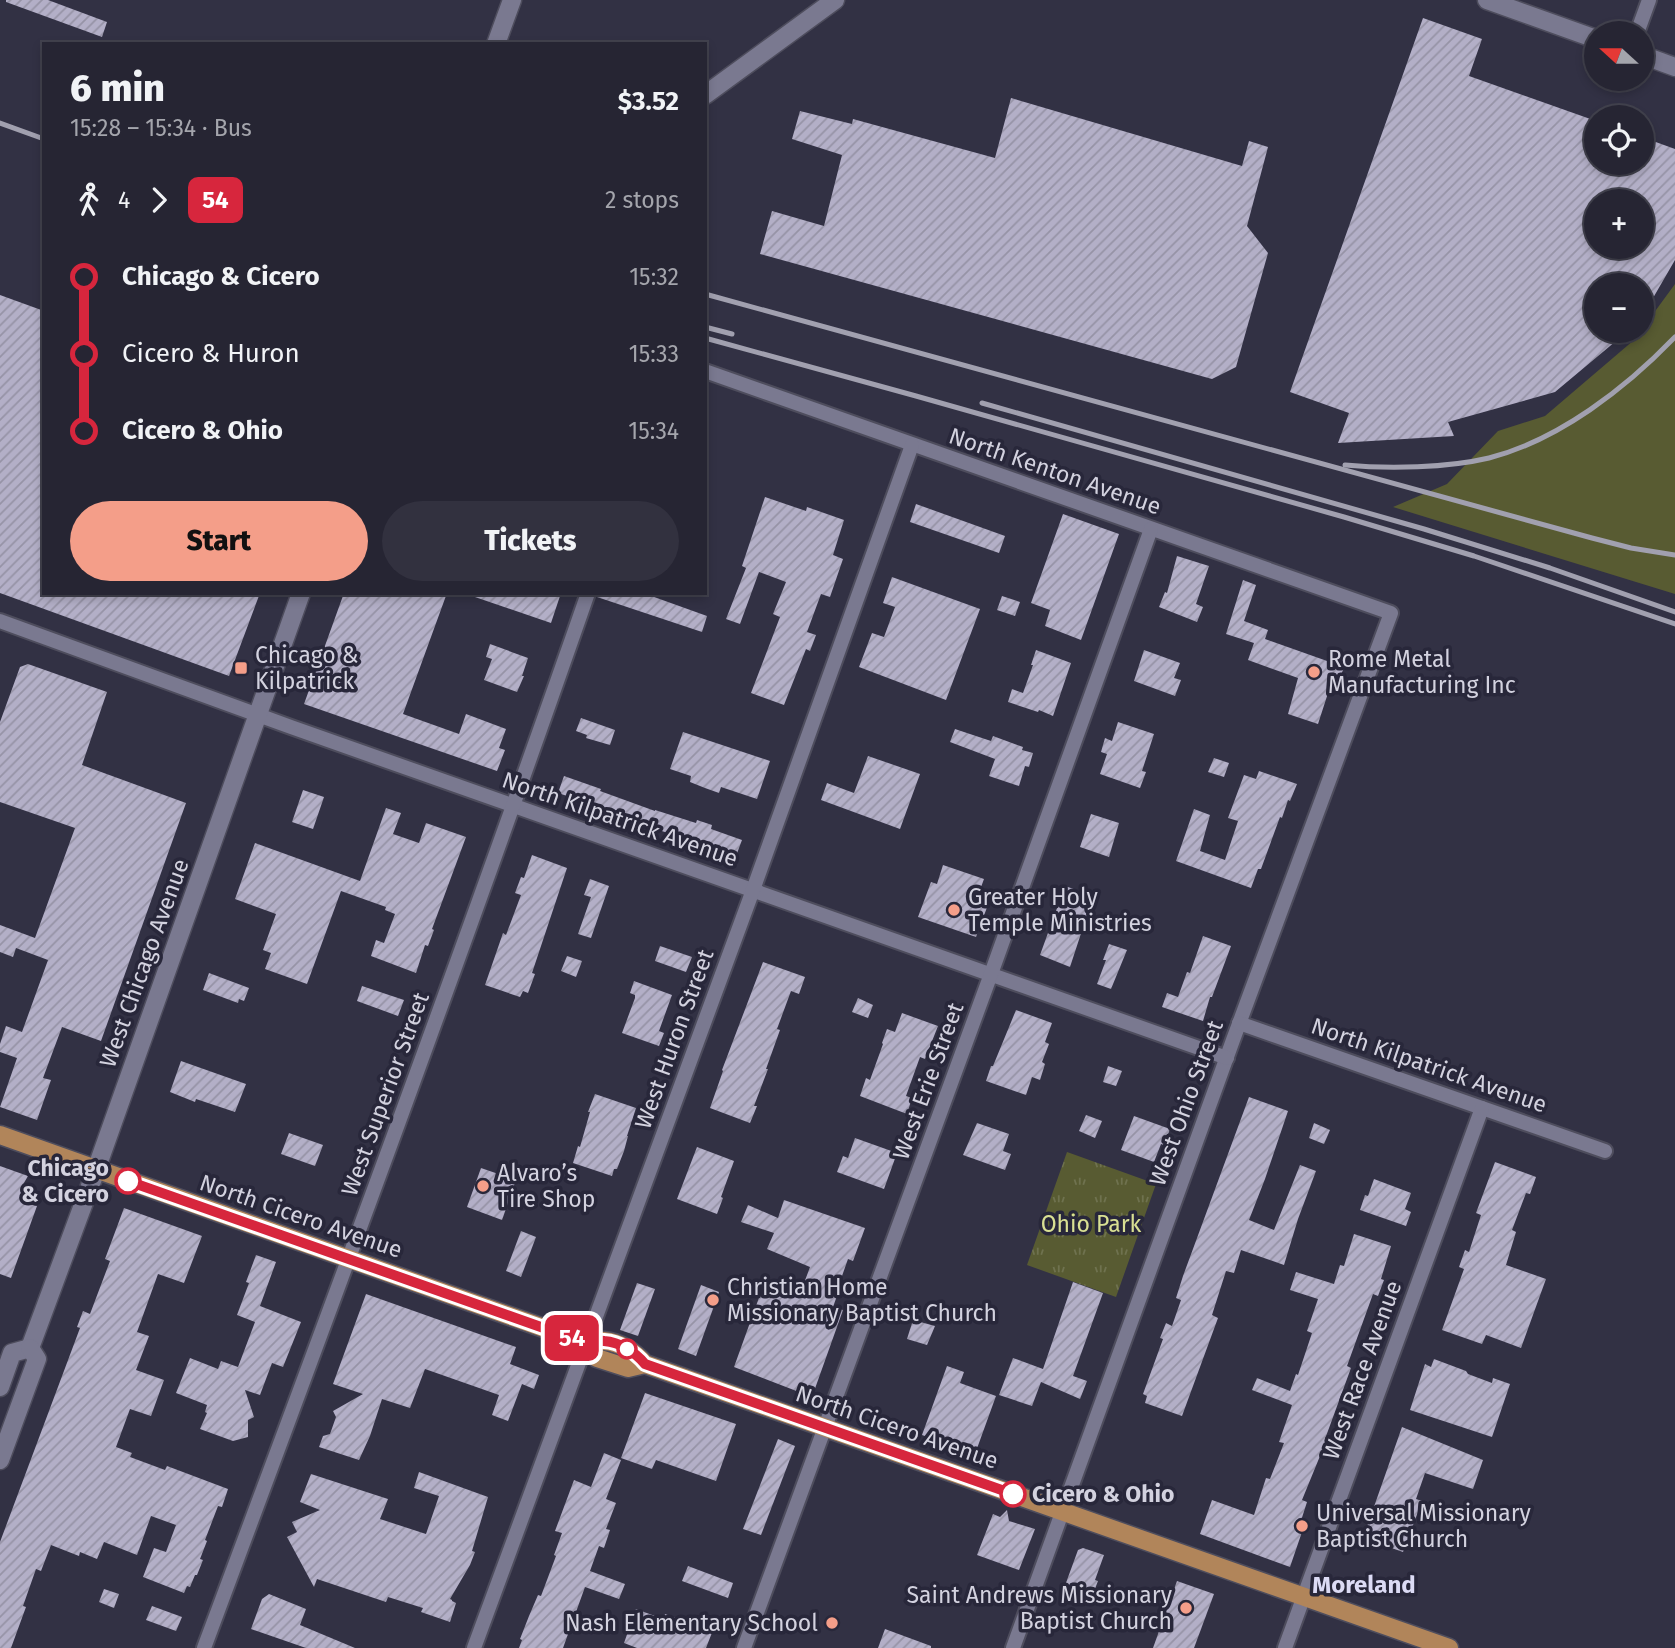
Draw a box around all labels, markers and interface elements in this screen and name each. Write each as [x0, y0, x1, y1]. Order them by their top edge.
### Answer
north arrow [1584, 21, 1654, 91]
map controls [1584, 21, 1654, 343]
text: 6 min [70, 65, 165, 111]
text: $3.52 [618, 86, 679, 117]
button: locate [1584, 105, 1654, 175]
text: 15:28 – 15:34 · Bus [70, 114, 252, 142]
icon: walk [70, 181, 108, 219]
icon: forward [140, 181, 178, 219]
text: 4 [118, 186, 130, 214]
text: 54 [202, 186, 229, 214]
text: 2 stops [605, 186, 679, 214]
button: + [1584, 189, 1654, 259]
text: Chicago & Cicero [122, 261, 320, 292]
text: 15:32 [629, 263, 679, 291]
button: − [1584, 273, 1654, 343]
text: Cicero & Huron [122, 338, 300, 369]
text: 15:33 [629, 340, 679, 368]
text: Cicero & Ohio [122, 415, 283, 446]
text: 15:34 [628, 417, 679, 445]
street label: North Kenton Avenue [945, 422, 1165, 520]
button: Start [70, 501, 368, 581]
button: Tickets [382, 501, 679, 581]
place label: Chicago & Kilpatrick [255, 641, 359, 695]
place label: Rome Metal Manufacturing Inc [1328, 645, 1516, 699]
marker: Chicago & Kilpatrick [233, 660, 249, 676]
marker: Rome Metal Manufacturing Inc [1306, 664, 1322, 680]
street label: North Kilpatrick Avenue [498, 765, 742, 873]
street label: West Chicago Avenue [93, 855, 195, 1071]
place label: Greater Holy Temple Ministries [968, 883, 1152, 937]
marker: Greater Holy Temple Ministries [946, 902, 962, 918]
street label: West Huron Street [629, 945, 720, 1133]
street label: West Superior Street [335, 988, 435, 1200]
street label: West Erie Street [887, 998, 970, 1163]
street label: North Kilpatrick Avenue [1307, 1011, 1551, 1119]
street label: West Ohio Street [1143, 1016, 1229, 1190]
place label: Chicago & Cicero [21, 1154, 109, 1208]
place label: Alvaro’s Tire Shop [497, 1159, 595, 1213]
marker: Chicago & Cicero [115, 1168, 141, 1194]
street label: North Cicero Avenue [196, 1168, 406, 1264]
marker: Alvaro’s Tire Shop [475, 1178, 491, 1194]
park label: Ohio Park [1041, 1210, 1142, 1238]
place label: Christian Home Missionary Baptist Church [727, 1273, 997, 1327]
street label: West Race Avenue [1317, 1277, 1407, 1463]
marker: Christian Home Missionary Baptist Church [705, 1292, 721, 1308]
line badge: 54 [540, 1315, 604, 1361]
text: 54 [559, 1324, 585, 1352]
unlabelled marker [617, 1339, 637, 1359]
street label: North Cicero Avenue [792, 1379, 1002, 1475]
place label: Cicero & Ohio [1032, 1480, 1174, 1508]
marker: Cicero & Ohio [1000, 1481, 1026, 1507]
place label: Universal Missionary Baptist Church [1316, 1499, 1532, 1553]
marker: Universal Missionary Baptist Church [1294, 1518, 1310, 1534]
district label: Moreland [1312, 1571, 1416, 1599]
place label: Saint Andrews Missionary Baptist Church [906, 1581, 1173, 1635]
marker: Saint Andrews Missionary Baptist Church [1178, 1600, 1194, 1616]
place label: Nash Elementary School [565, 1609, 818, 1637]
marker: Nash Elementary School [824, 1615, 840, 1631]

